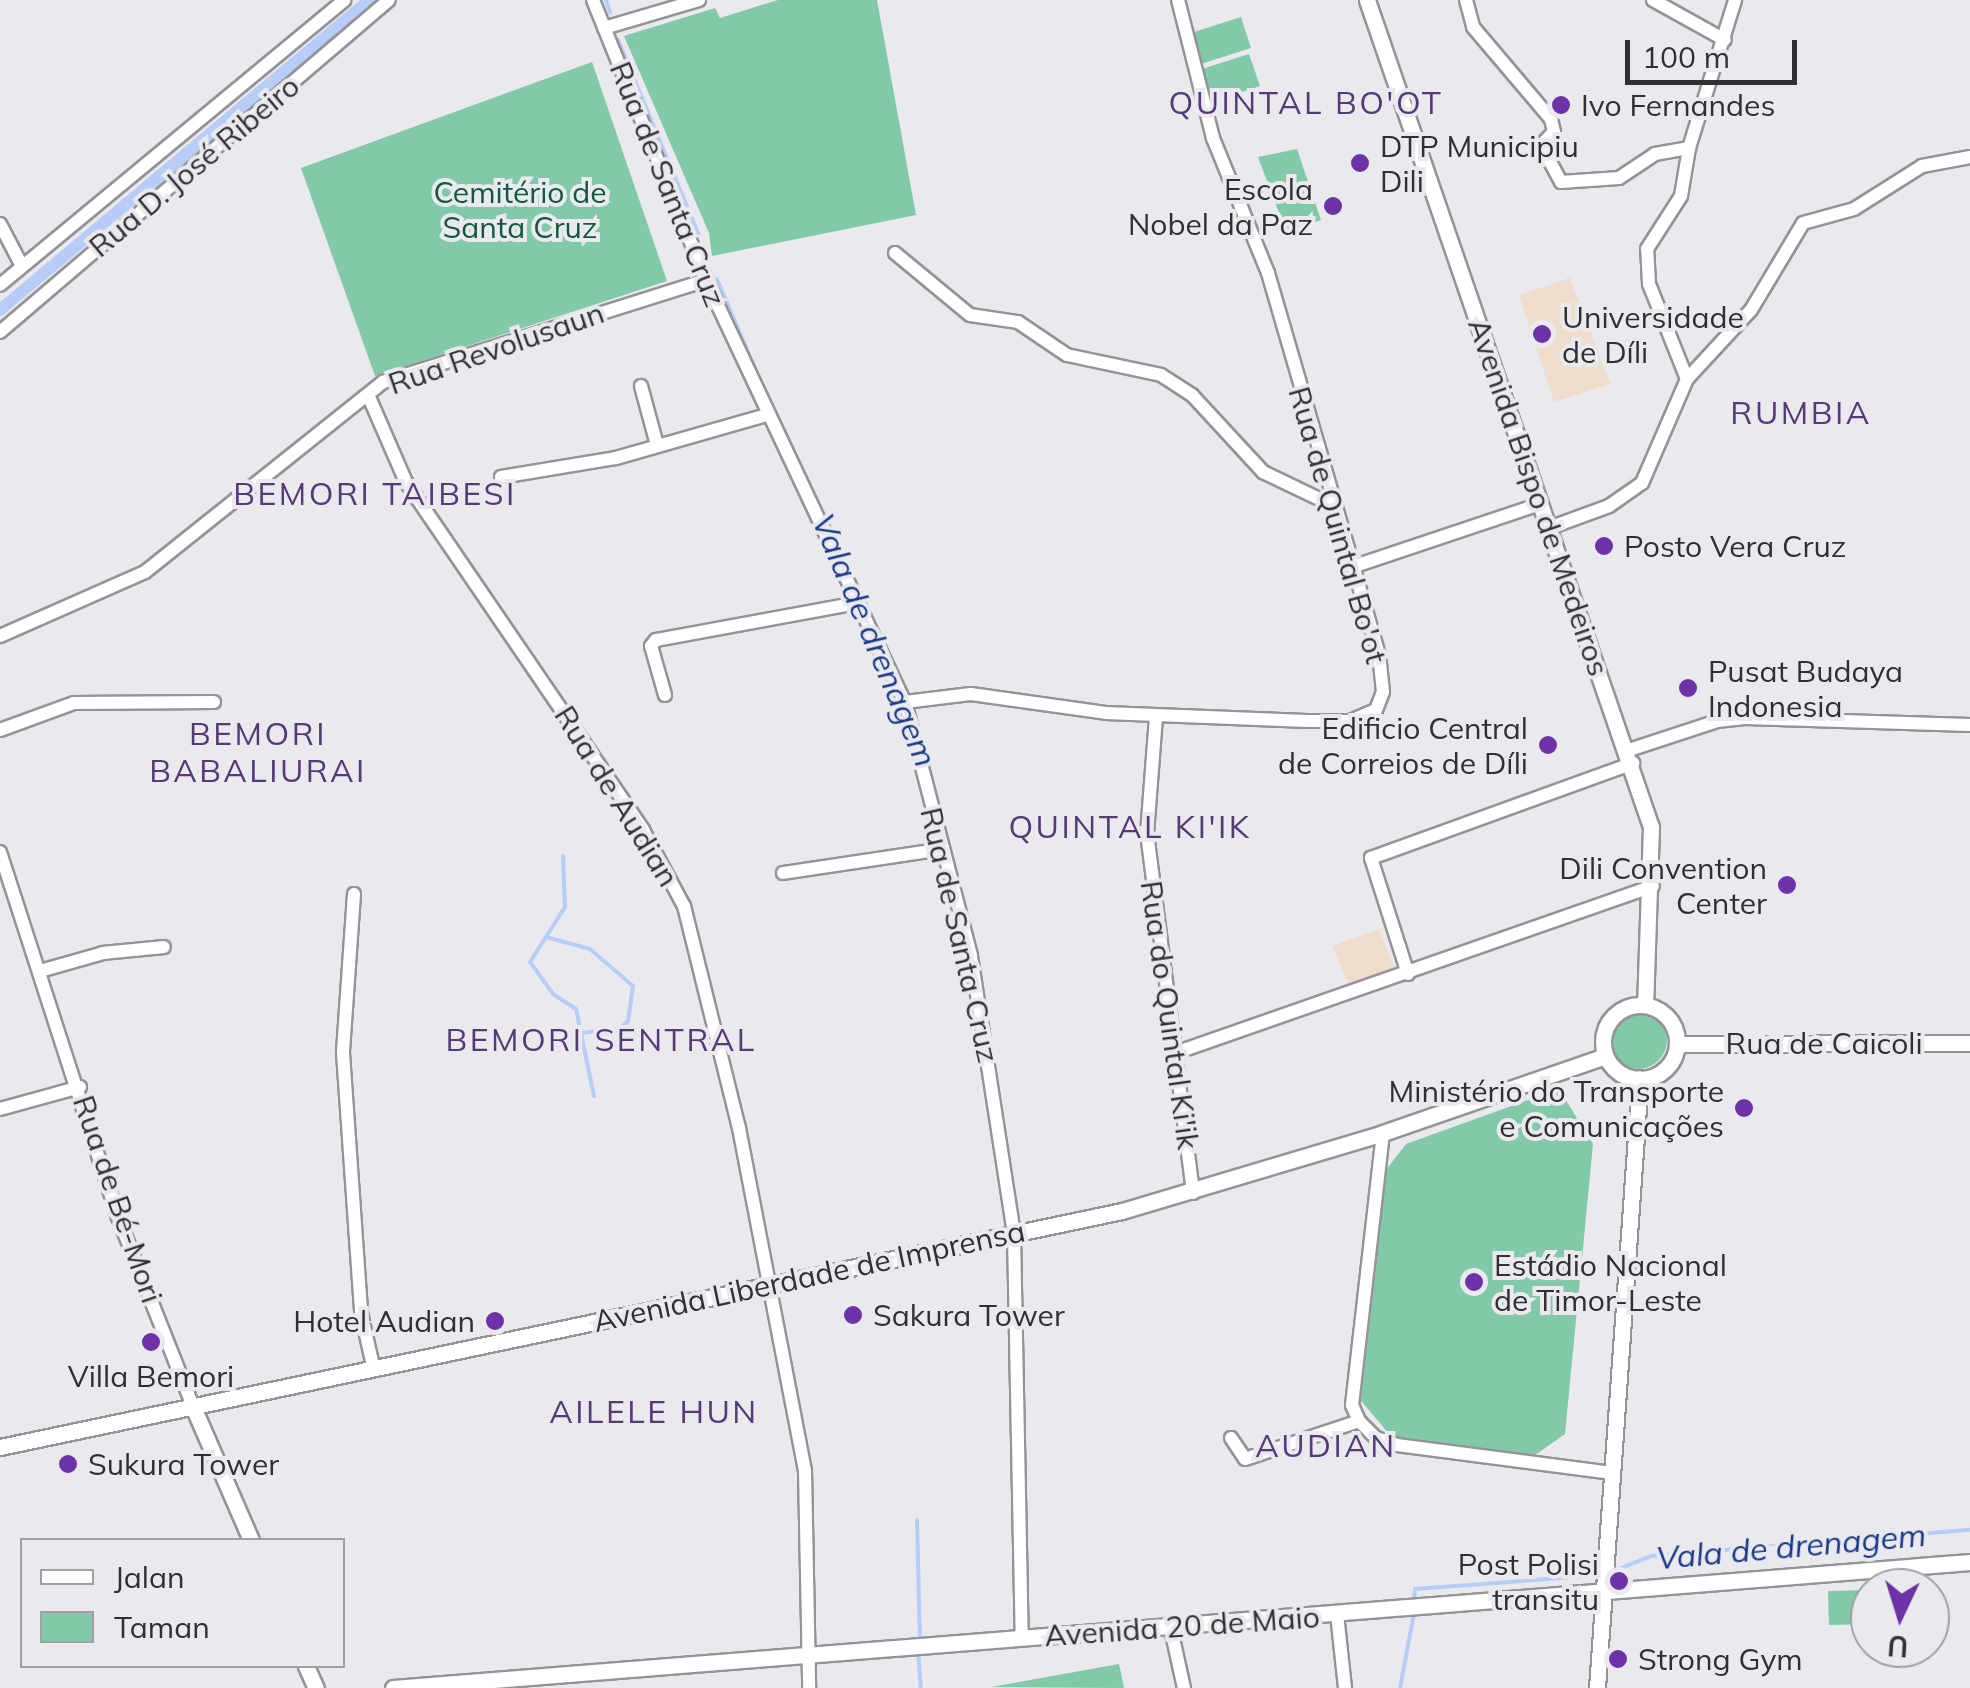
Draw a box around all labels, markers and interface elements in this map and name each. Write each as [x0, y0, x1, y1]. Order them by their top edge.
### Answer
scale bar [1630, 20, 1802, 82]
text: 100 m [1642, 38, 1730, 76]
street label: Rua de Santa Cruz [602, 56, 734, 312]
street label: Rua D. José Ribeiro [82, 68, 306, 264]
district label: QUINTAL BO'OT [1168, 83, 1444, 121]
place label: Ivo Fernandes [1581, 87, 1775, 123]
marker: Ivo Fernandes [1550, 94, 1572, 116]
place label: DTP Municipiu Dili [1380, 128, 1579, 198]
marker: DTP Municipiu Dili [1349, 152, 1371, 174]
place label: Escola Nobel da Paz [1128, 171, 1313, 242]
park label: Cemitério de Santa Cruz [433, 174, 607, 244]
marker: Escola Nobel da Paz [1322, 195, 1344, 217]
street label: Rua Revolusaun [384, 294, 608, 402]
place label: Universidade de Díli [1562, 299, 1744, 370]
street label: Avenida Bispo de Medeiros [1461, 314, 1617, 680]
marker: Universidade de Díli [1531, 323, 1553, 345]
street label: Rua de Quintal Bo'ot [1281, 382, 1395, 668]
district label: RUMBIA [1730, 393, 1872, 431]
district label: BEMORI TAIBESI [233, 474, 517, 512]
water label: Vala de drenagem [804, 508, 946, 772]
place label: Posto Vera Cruz [1624, 528, 1846, 564]
marker: Posto Vera Cruz [1593, 535, 1615, 557]
place label: Pusat Budaya Indonesia [1708, 653, 1903, 724]
marker: Pusat Budaya Indonesia [1677, 677, 1699, 699]
street label: Rua de Audian [547, 699, 687, 893]
place label: Edificio Central de Correios de Díli [1278, 710, 1528, 780]
district label: BEMORI BABALIURAI [149, 715, 367, 790]
marker: Edificio Central de Correios de Díli [1537, 734, 1559, 756]
street label: Rua de Santa Cruz [913, 804, 1007, 1066]
district label: QUINTAL KI'IK [1008, 807, 1252, 845]
place label: Dili Convention Center [1559, 850, 1767, 920]
marker: Dili Convention Center [1776, 874, 1798, 896]
street label: Rua do Quintal Ki'ik [1133, 878, 1207, 1152]
district label: BEMORI SENTRAL [445, 1020, 757, 1058]
street label: Rua de Caicoli [1725, 1025, 1923, 1061]
place label: Ministério do Transporte e Comunicações [1389, 1073, 1724, 1144]
street label: Rua de Bé-Mori [66, 1091, 170, 1307]
marker: Ministério do Transporte e Comunicações [1733, 1097, 1755, 1119]
street label: Avenida Liberdade de Imprensa [590, 1213, 1028, 1339]
place label: Estádio Nacional de Timor-Leste [1494, 1247, 1727, 1318]
marker: Estádio Nacional de Timor-Leste [1463, 1271, 1485, 1293]
place label: Sakura Tower [873, 1297, 1065, 1333]
place label: Hotel Audian [293, 1303, 475, 1339]
marker: Sakura Tower [842, 1304, 864, 1326]
marker: Hotel Audian [484, 1310, 506, 1332]
marker: Villa Bemori [140, 1331, 162, 1353]
place label: Villa Bemori [68, 1358, 234, 1394]
district label: AILELE HUN [549, 1392, 759, 1430]
district label: AUDIAN [1255, 1426, 1397, 1464]
place label: Sukura Tower [88, 1446, 279, 1482]
marker: Sukura Tower [57, 1453, 79, 1475]
water label: Vala de drenagem [1655, 1515, 1927, 1577]
legend [20, 1538, 345, 1668]
place label: Post Polisi transitu [1458, 1546, 1599, 1616]
text: Jalan [114, 1558, 185, 1596]
north arrow [1850, 1568, 1950, 1668]
marker: Post Polisi transitu [1608, 1570, 1630, 1592]
street label: Avenida 20 de Maio [1043, 1598, 1321, 1654]
text: Taman [114, 1608, 210, 1646]
text: U [1886, 1628, 1910, 1665]
place label: Strong Gym [1638, 1641, 1803, 1677]
marker: Strong Gym [1607, 1648, 1629, 1670]

